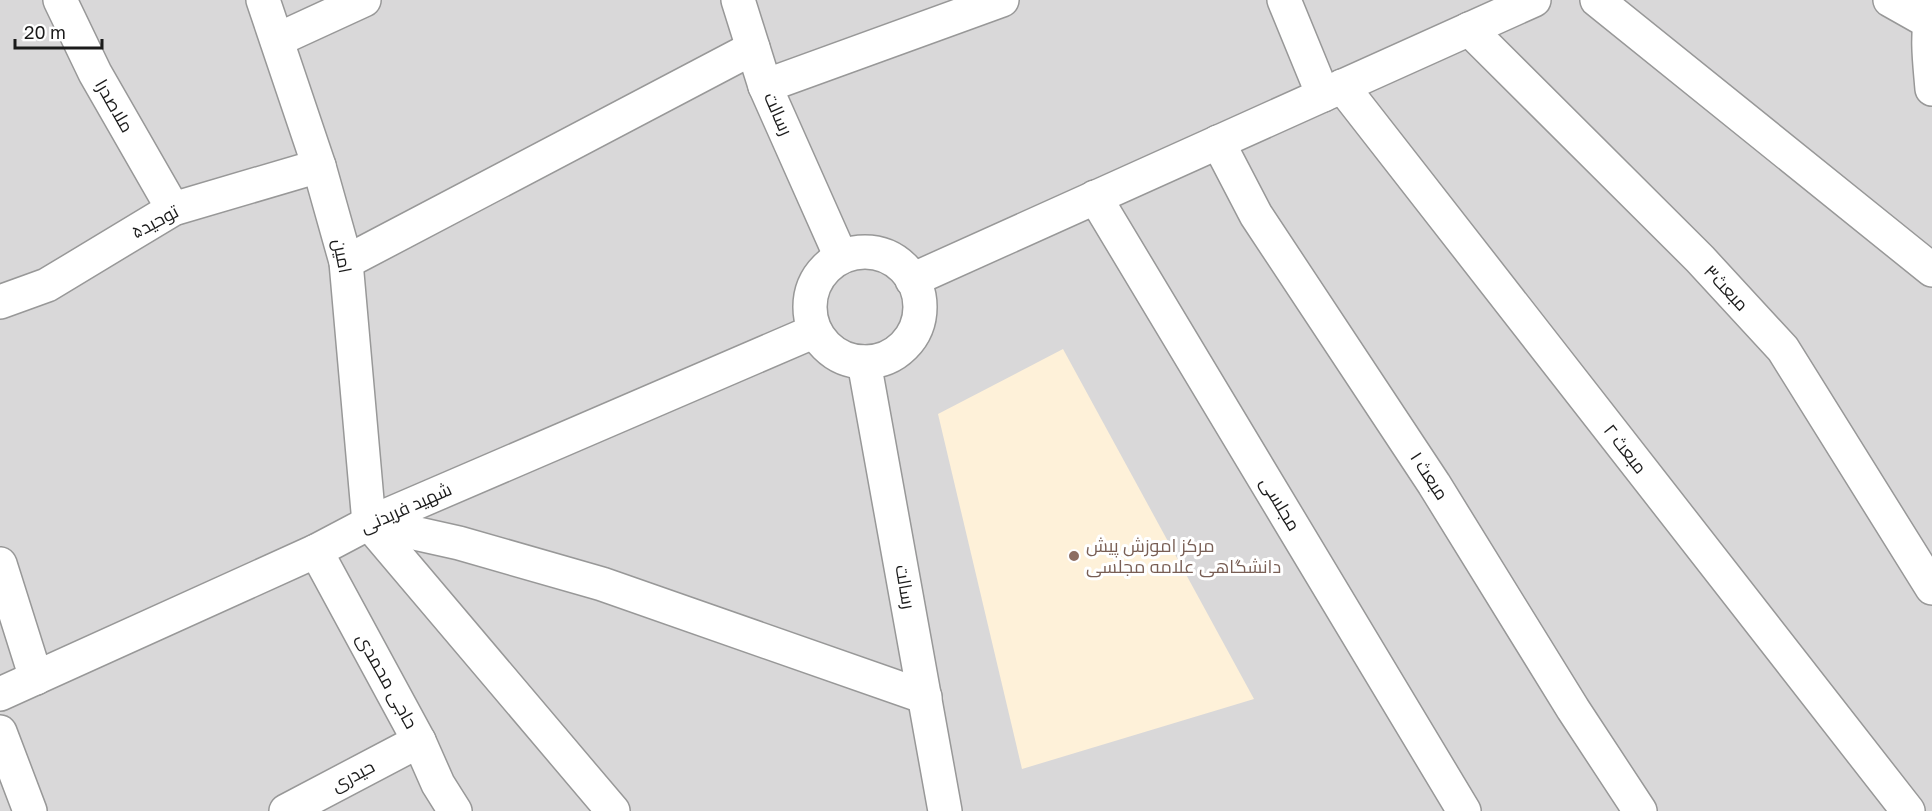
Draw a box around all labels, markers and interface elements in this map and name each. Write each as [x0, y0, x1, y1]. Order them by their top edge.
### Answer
scale bar [15, 12, 102, 50]
text: 20 m [24, 21, 66, 43]
street label: ملاصدرا [90, 75, 139, 136]
street label: رسالت [759, 89, 798, 139]
street label: توحید۵ [127, 200, 182, 243]
street label: امین [328, 237, 357, 275]
street label: مبعث۳ [1700, 260, 1754, 315]
street label: مبعث ۲ [1600, 419, 1652, 478]
street label: مبعث ۱ [1406, 447, 1454, 504]
street label: مجلسی [1255, 472, 1306, 535]
street label: شهید فریدنی [357, 477, 455, 538]
place label: مرکز اموزش پیش دانشگاهی علامه مجلسی [1086, 534, 1281, 578]
marker: مرکز اموزش پیش دانشگاهی علامه مجلسی [1067, 549, 1081, 563]
street label: رسالت [890, 563, 921, 611]
street label: حاجی محمدی [352, 629, 423, 733]
street label: حیدری [327, 755, 378, 796]

